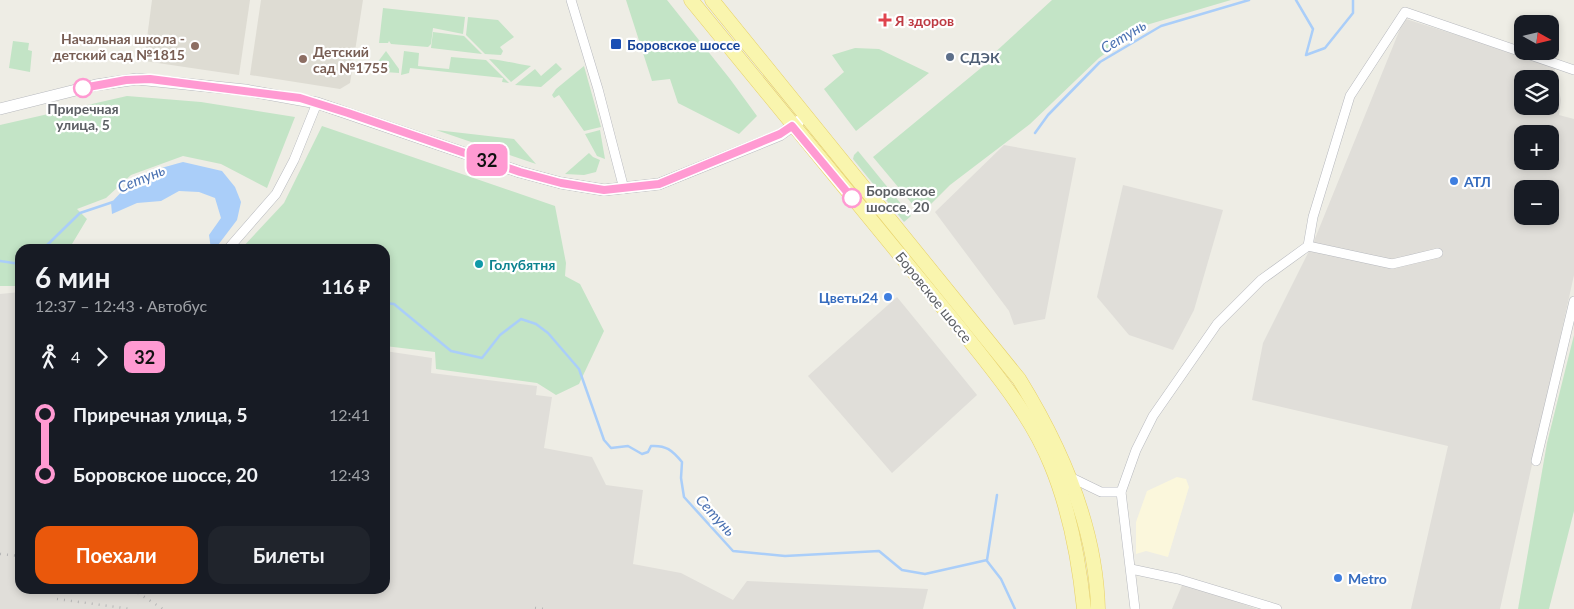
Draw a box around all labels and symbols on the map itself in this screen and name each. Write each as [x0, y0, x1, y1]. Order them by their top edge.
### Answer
place label: Я здоров [894, 12, 954, 29]
marker: Я здоров [879, 14, 891, 26]
water label: Сетунь [1097, 15, 1149, 57]
north arrow [1514, 15, 1559, 60]
place label: Начальная школа - детский сад №1815 [53, 30, 185, 63]
place label: Боровское шоссе [627, 36, 741, 53]
marker: Боровское шоссе [609, 37, 623, 51]
marker: Начальная школа - детский сад №1815 [189, 40, 201, 52]
place label: Детский сад №1755 [313, 43, 388, 76]
place label: СДЭК [960, 49, 1000, 66]
marker: СДЭК [944, 51, 956, 63]
marker: Детский сад №1755 [297, 53, 309, 65]
marker: Приречная улица, 5 [73, 78, 93, 98]
place label: Приречная улица, 5 [47, 100, 119, 133]
line badge: 32 [464, 144, 510, 176]
water label: Сетунь [114, 160, 168, 196]
place label: АТЛ [1463, 173, 1491, 190]
marker: АТЛ [1448, 175, 1460, 187]
place label: Боровское шоссе, 20 [866, 182, 936, 215]
marker: Боровское шоссе, 20 [842, 188, 862, 208]
street label: Боровское шоссе [892, 248, 976, 346]
place label: Голубятня [489, 256, 555, 273]
marker: Голубятня [473, 258, 485, 270]
place label: Цветы24 [819, 289, 878, 306]
marker: Цветы24 [882, 291, 894, 303]
water label: Сетунь [693, 490, 740, 540]
place label: Metro [1348, 570, 1387, 587]
marker: Metro [1332, 572, 1344, 584]

